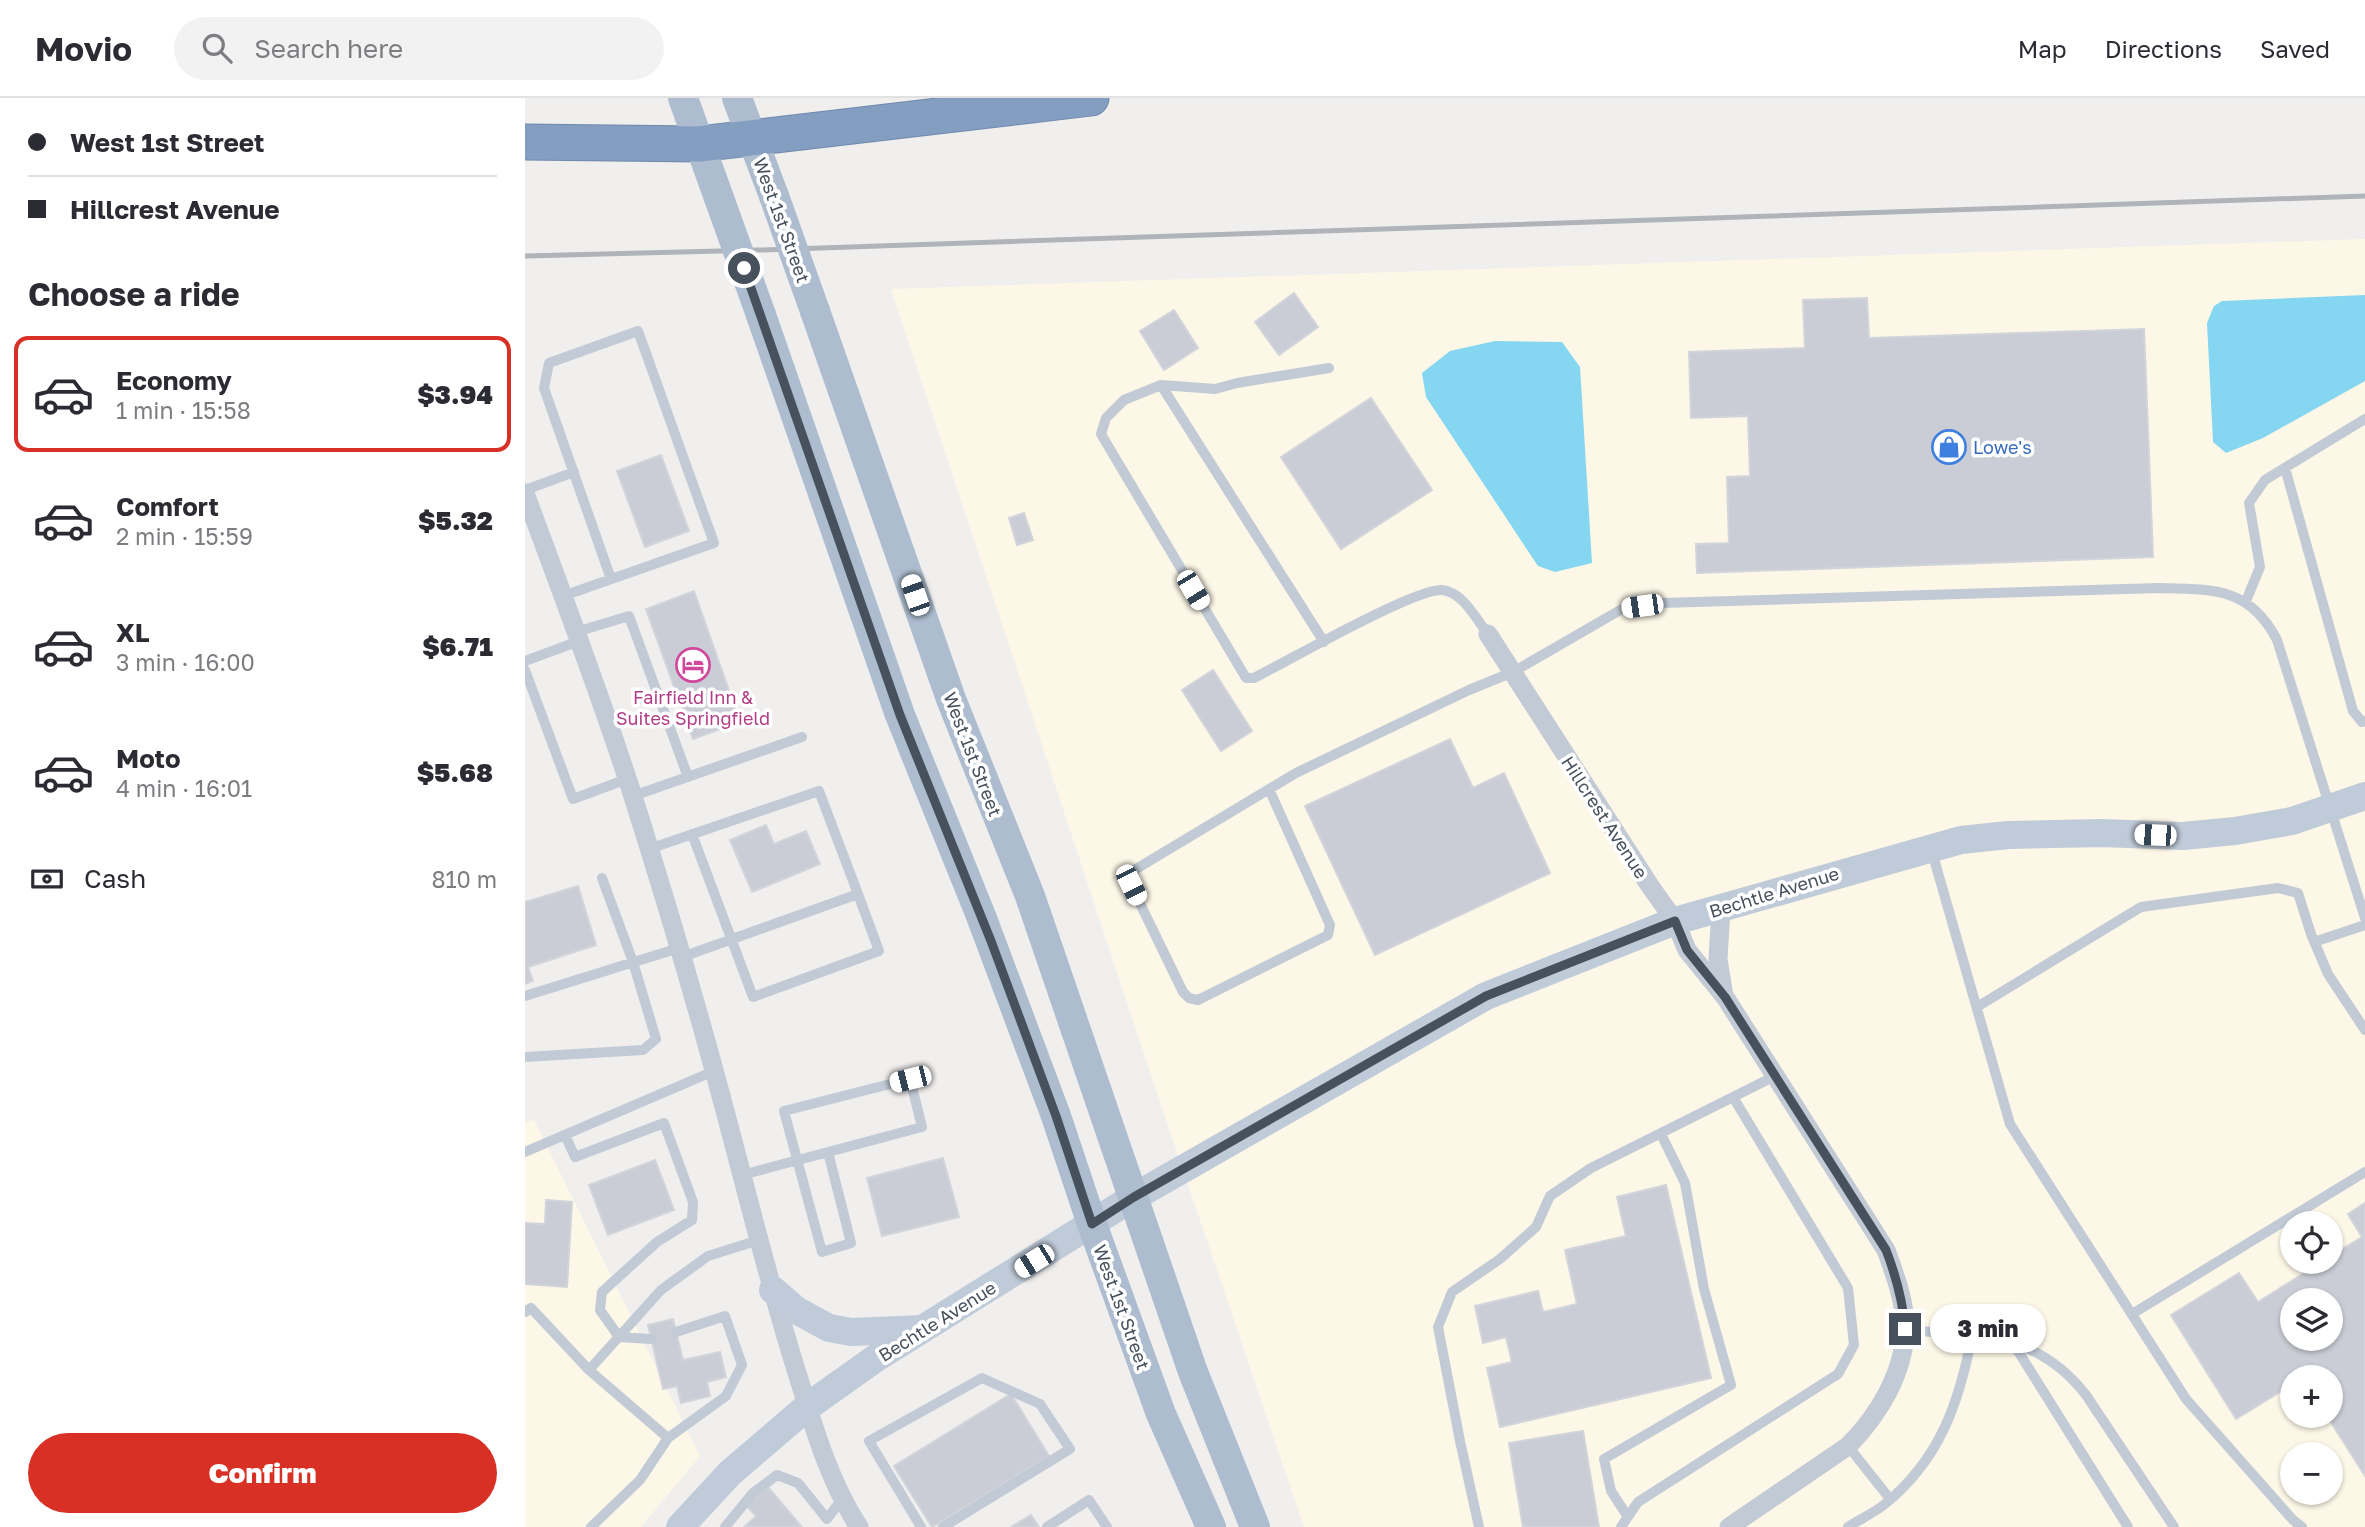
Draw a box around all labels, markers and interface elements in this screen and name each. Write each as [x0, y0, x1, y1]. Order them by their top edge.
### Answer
search box [174, 17, 664, 80]
text: Movio [35, 29, 132, 68]
icon: search [198, 29, 236, 67]
text: Search here [254, 33, 403, 64]
text: Map [2018, 34, 2067, 63]
text: Directions [2105, 34, 2222, 63]
text: Saved [2260, 34, 2330, 63]
text: West 1st Street [70, 127, 264, 158]
street label: West 1st Street [749, 154, 815, 286]
text: Hillcrest Avenue [70, 194, 280, 225]
route start [728, 252, 760, 284]
text: Choose a ride [28, 275, 240, 313]
icon: car [32, 363, 95, 426]
text: Economy [116, 365, 232, 396]
text: $3.94 [417, 379, 493, 410]
text: 1 min · 15:58 [116, 396, 251, 424]
shop icon: Lowe's [1930, 428, 1968, 466]
place label: Lowe's [1973, 436, 2032, 458]
icon: car [32, 489, 95, 552]
text: Comfort [116, 491, 219, 522]
text: $5.32 [418, 505, 493, 536]
text: 2 min · 15:59 [116, 522, 253, 550]
car [1174, 567, 1213, 613]
car [899, 572, 932, 618]
car [1620, 593, 1665, 619]
icon: car [32, 615, 95, 678]
text: XL [116, 617, 150, 648]
text: $6.71 [422, 631, 493, 662]
hotel icon: Fairfield Inn & Suites Springfield [674, 646, 712, 684]
text: 3 min · 16:00 [116, 648, 255, 676]
place label: Fairfield Inn & Suites Springfield [616, 686, 770, 729]
street label: West 1st Street [939, 689, 1007, 819]
icon: car [32, 741, 95, 804]
text: Moto [116, 743, 181, 774]
street label: Hillcrest Avenue [1557, 752, 1653, 882]
text: $5.68 [417, 757, 493, 788]
text: 4 min · 16:01 [116, 774, 252, 802]
car [2134, 824, 2177, 846]
icon: cash [28, 860, 66, 898]
car [1113, 862, 1150, 908]
street label: Bechtle Avenue [1706, 862, 1842, 922]
text: Cash [84, 863, 146, 894]
text: 810 m [431, 865, 497, 893]
car [888, 1064, 933, 1094]
map controls [2280, 1211, 2343, 1505]
button: locate [2280, 1211, 2343, 1274]
car [1011, 1241, 1058, 1281]
street label: West 1st Street [1089, 1241, 1155, 1373]
street label: Bechtle Avenue [874, 1276, 1000, 1366]
button: layers [2280, 1288, 2343, 1351]
callout: 3 min [1929, 1304, 2045, 1354]
route end [1889, 1313, 1921, 1345]
text: 3 min [1958, 1314, 2018, 1342]
button: + [2280, 1365, 2343, 1428]
button: Confirm [28, 1433, 497, 1513]
button: − [2280, 1442, 2343, 1505]

